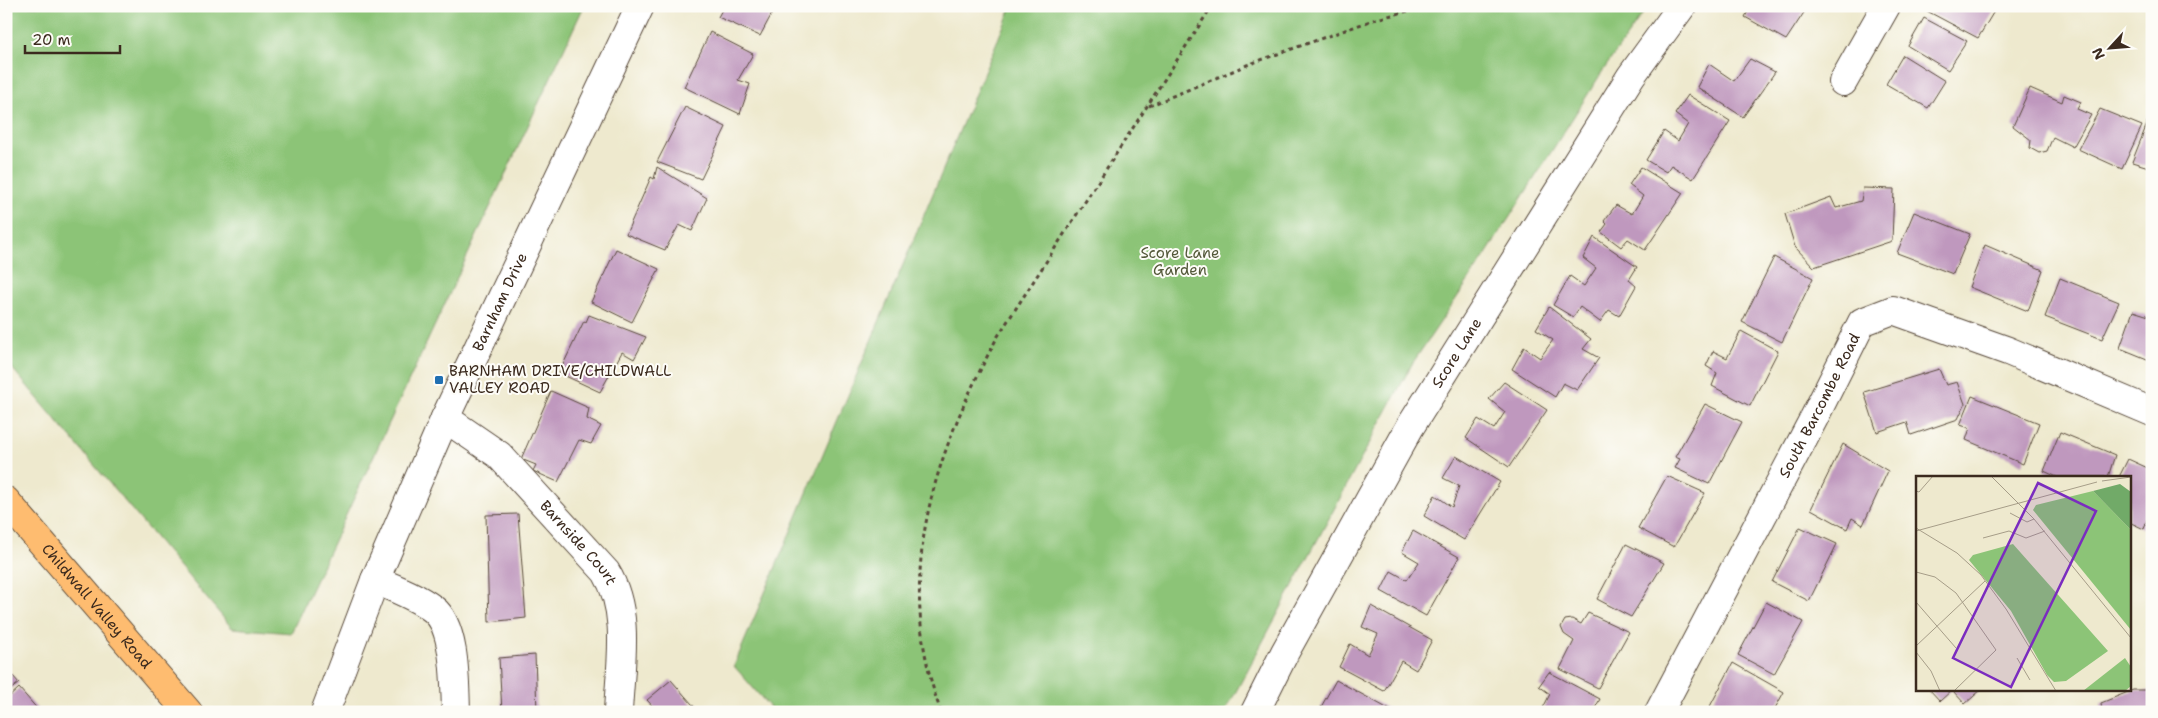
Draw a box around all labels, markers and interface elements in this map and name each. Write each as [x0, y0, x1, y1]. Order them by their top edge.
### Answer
scale bar [25, 22, 120, 54]
north arrow [2086, 22, 2136, 72]
text: 20 m [32, 30, 71, 50]
text: N [2088, 45, 2109, 63]
park label: Score Lane Garden [1140, 243, 1220, 280]
street label: Barnham Drive [468, 249, 532, 355]
street label: Score Lane [1427, 314, 1486, 392]
street label: South Barcombe Road [1774, 329, 1865, 481]
place label: BARNHAM DRIVE/CHILDWALL VALLEY ROAD [449, 361, 671, 398]
marker: BARNHAM DRIVE/CHILDWALL VALLEY ROAD [433, 374, 445, 386]
inset map [1916, 476, 2130, 690]
street label: Barnside Court [535, 496, 621, 588]
street label: Childwall Valley Road [37, 540, 157, 673]

